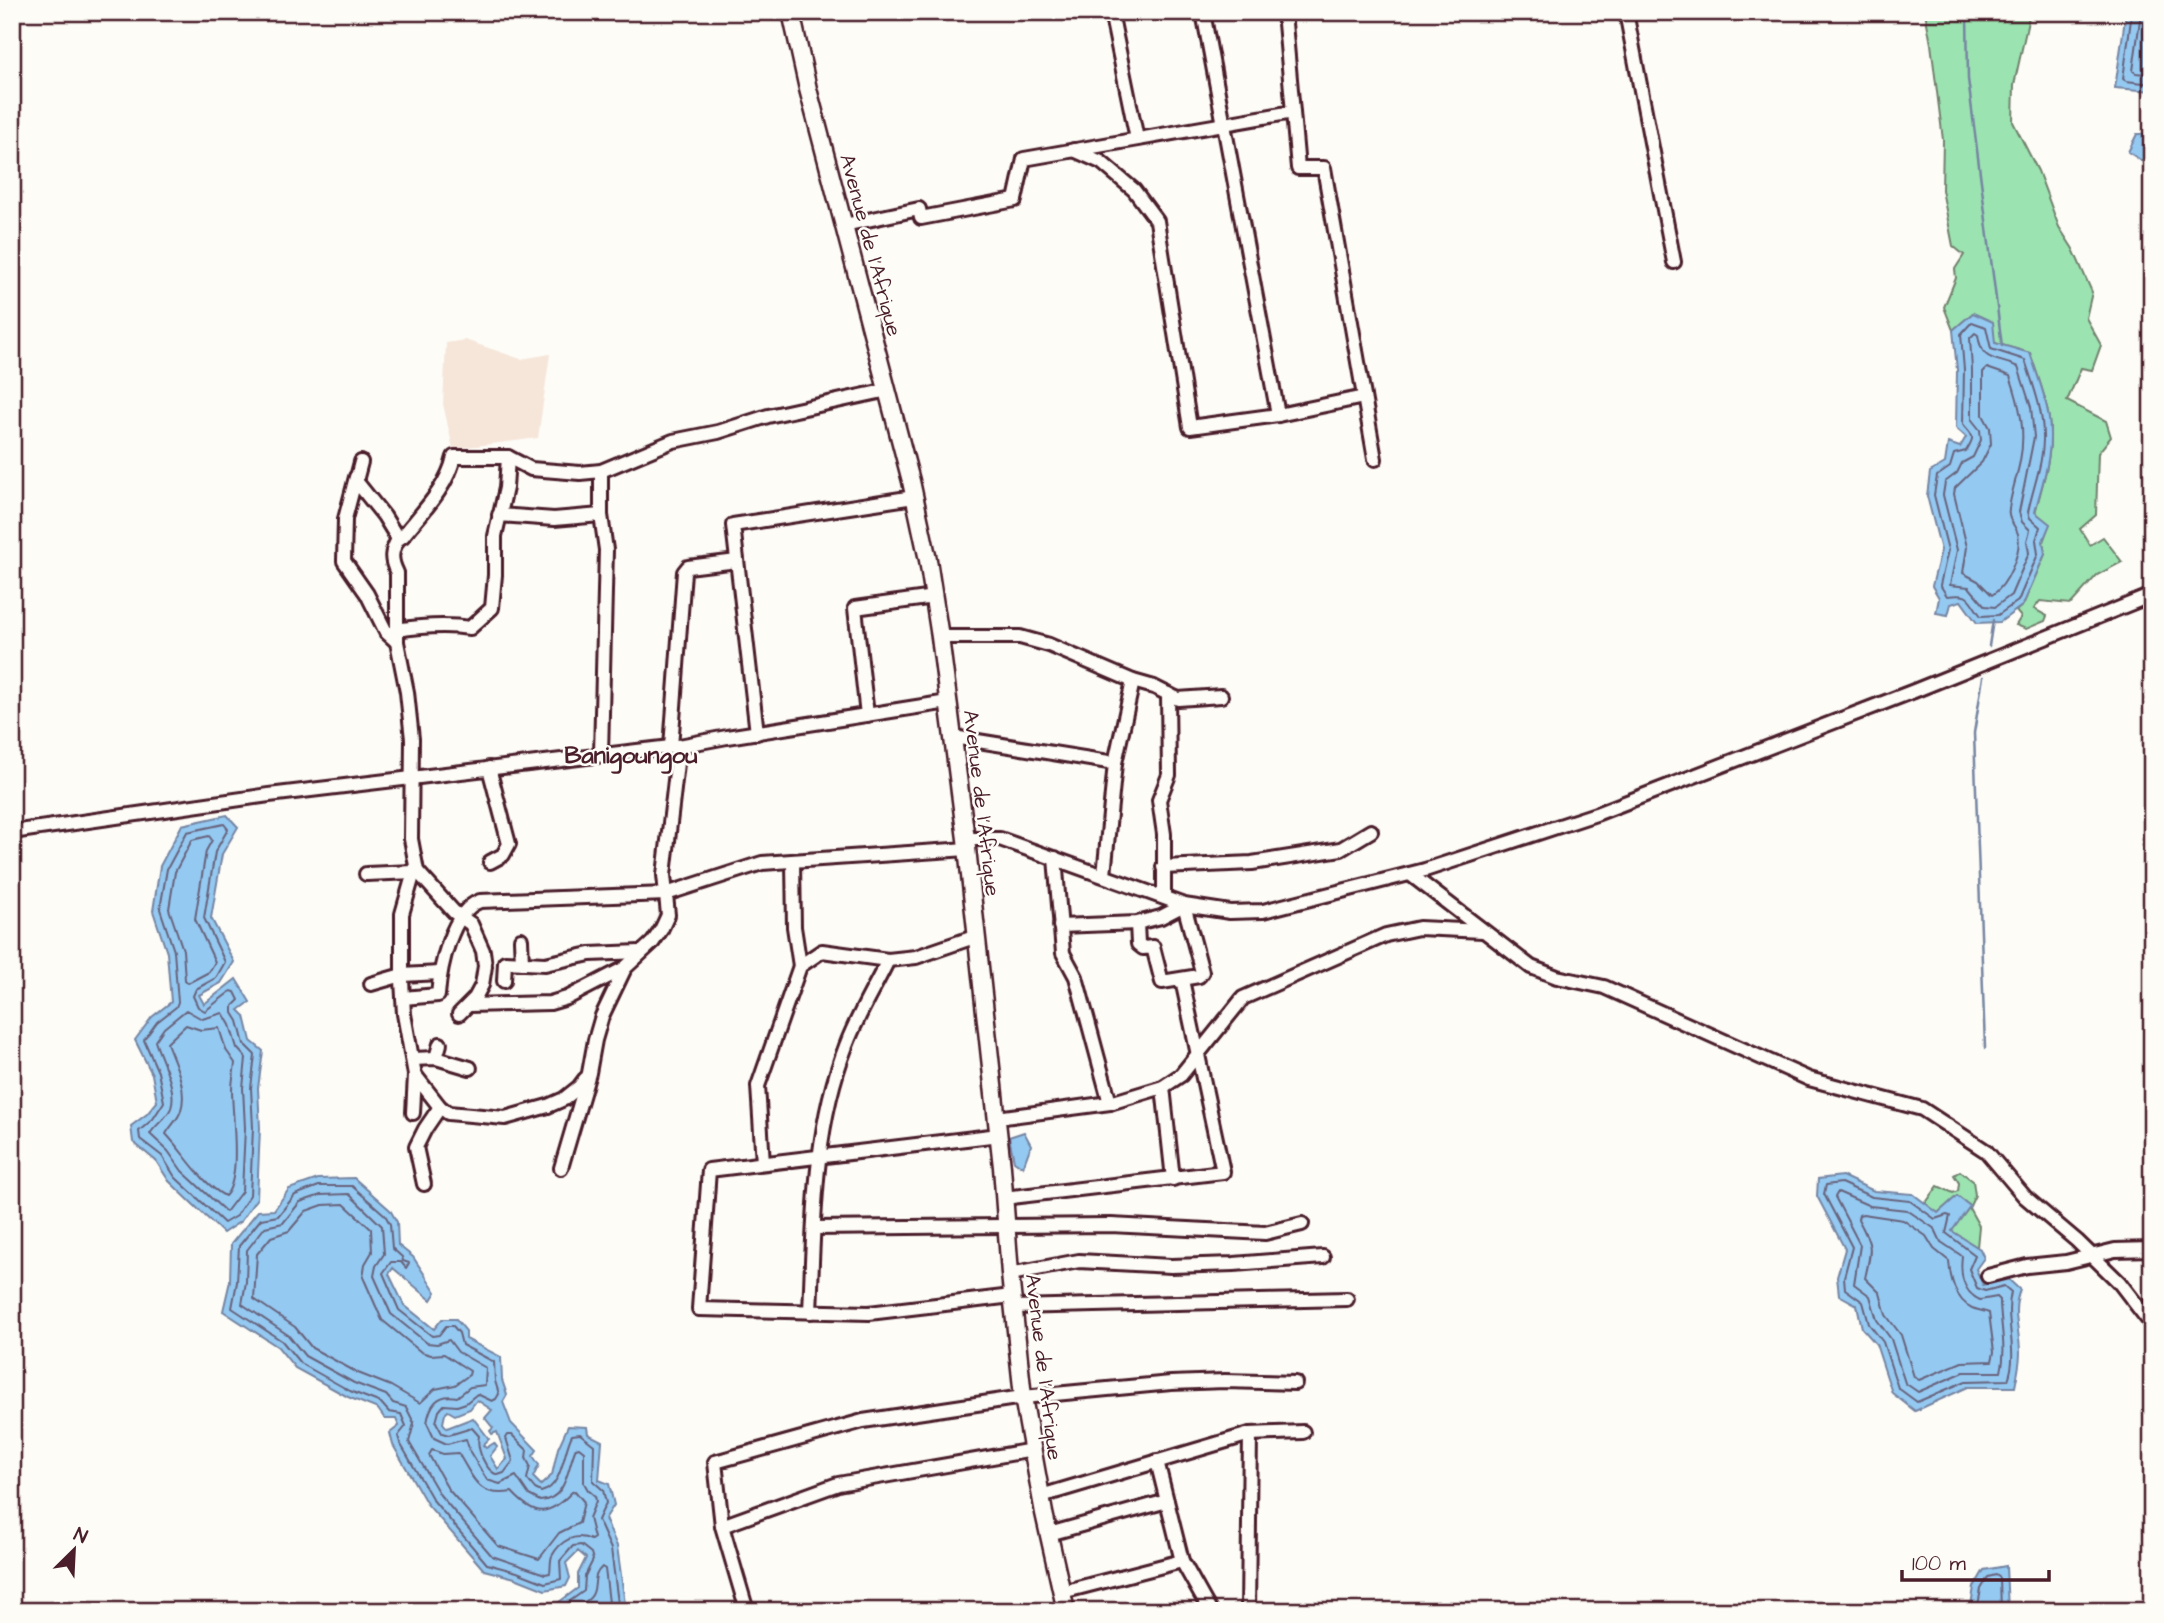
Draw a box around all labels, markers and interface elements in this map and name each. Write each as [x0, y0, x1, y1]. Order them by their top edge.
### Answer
street label: Avenue de l'Afrique [832, 151, 909, 339]
street label: Avenue de l'Afrique [956, 708, 1007, 898]
district label: Banigoungou [564, 739, 698, 774]
street label: Avenue de l'Afrique [1018, 1272, 1069, 1462]
north arrow [38, 1514, 108, 1584]
text: N [69, 1521, 91, 1551]
scale bar [1902, 1539, 2048, 1583]
text: 100 m [1912, 1549, 1967, 1578]

